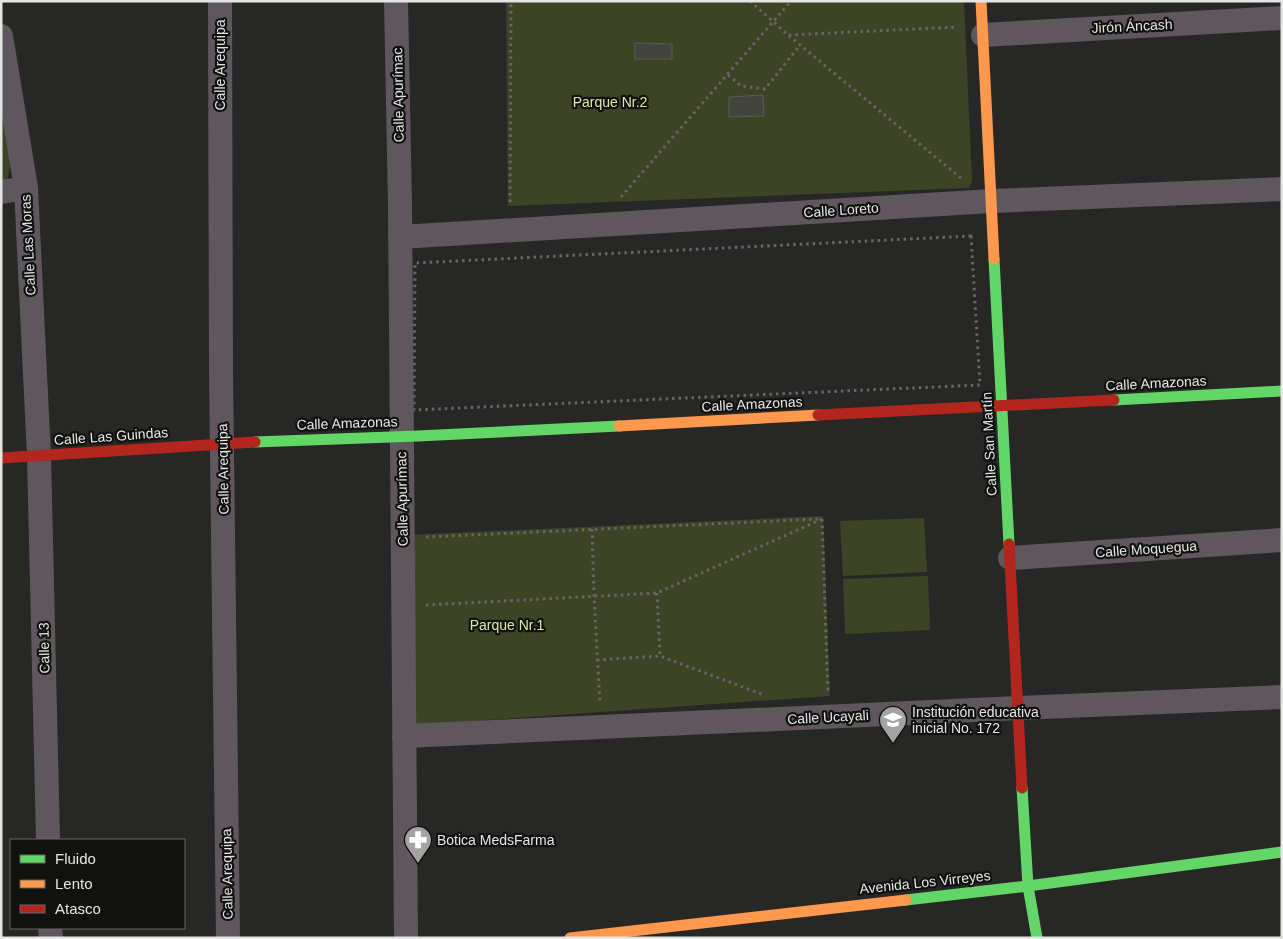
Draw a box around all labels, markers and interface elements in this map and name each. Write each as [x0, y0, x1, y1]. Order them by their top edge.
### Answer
street label: Jirón Áncash [1091, 16, 1173, 36]
street label: Calle Arequipa [212, 19, 228, 111]
street label: Calle Apurímac [389, 47, 407, 143]
park label: Parque Nr.2 [573, 94, 648, 110]
street label: Calle Las Moras [17, 194, 39, 296]
street label: Calle Loreto [803, 199, 879, 221]
street label: Calle Amazonas [1105, 372, 1207, 394]
street label: Calle San Martín [978, 392, 1000, 496]
street label: Calle Amazonas [701, 393, 803, 415]
street label: Calle Amazonas [296, 413, 398, 433]
street label: Calle Arequipa [214, 423, 232, 515]
street label: Calle Las Guindas [53, 424, 169, 448]
street label: Calle Apurímac [393, 451, 411, 547]
street label: Calle Moquegua [1095, 537, 1198, 561]
park label: Parque Nr.1 [470, 617, 545, 633]
street label: Calle 13 [36, 622, 52, 674]
place label: Institución educativa inicial No. 172 [912, 704, 1039, 736]
school or university icon: Institución educativa inicial No. 172 [878, 705, 908, 744]
street label: Calle Ucayali [787, 707, 869, 727]
pharmacy icon: Botica MedsFarma [403, 825, 433, 864]
street label: Calle Arequipa [218, 828, 236, 920]
place label: Botica MedsFarma [437, 832, 555, 848]
legend [10, 839, 185, 929]
text: Fluido [55, 850, 96, 867]
street label: Avenida Los Virreyes [859, 867, 991, 897]
text: Lento [55, 875, 93, 892]
text: Atasco [55, 900, 101, 917]

